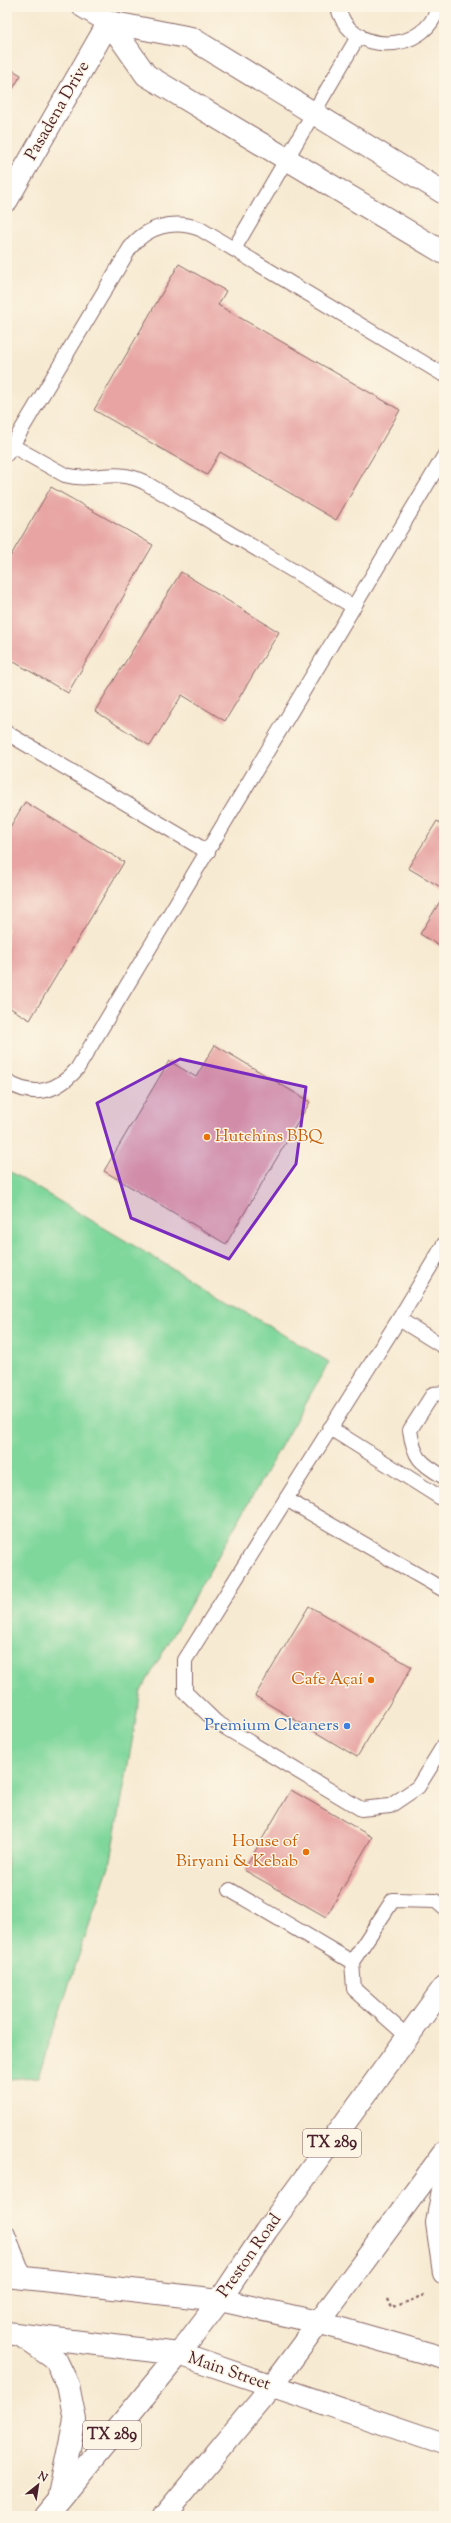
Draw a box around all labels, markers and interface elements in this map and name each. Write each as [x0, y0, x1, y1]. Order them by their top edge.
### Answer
street label: Pasadena Drive [20, 57, 96, 165]
place label: Hutchins BBQ [215, 1125, 324, 1149]
marker: Hutchins BBQ [202, 1132, 212, 1142]
place label: Cafe Açaí [291, 1668, 363, 1692]
marker: Cafe Açaí [366, 1675, 376, 1685]
place label: Premium Cleaners [204, 1714, 339, 1738]
marker: Premium Cleaners [342, 1721, 352, 1731]
place label: House of Biryani & Kebab [176, 1830, 299, 1874]
marker: House of Biryani & Kebab [301, 1847, 311, 1857]
road number: TX 289 [303, 2129, 361, 2157]
street label: Preston Road [212, 2209, 288, 2303]
street label: Main Street [185, 2347, 274, 2397]
road number: TX 289 [83, 2421, 141, 2449]
north arrow [18, 2465, 58, 2505]
text: N [34, 2468, 50, 2486]

